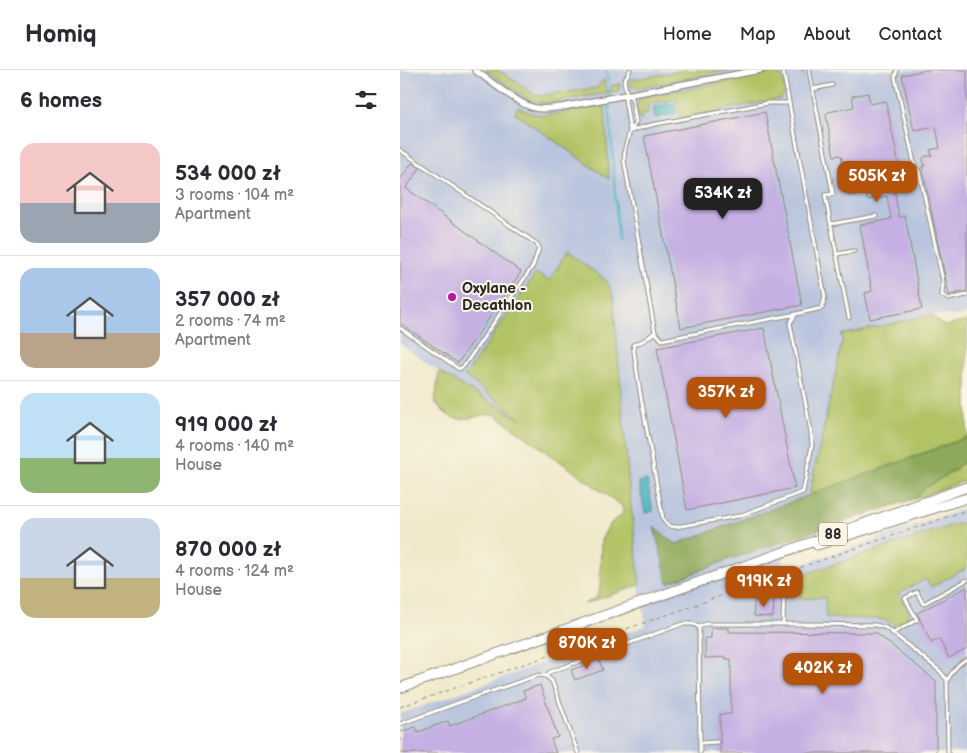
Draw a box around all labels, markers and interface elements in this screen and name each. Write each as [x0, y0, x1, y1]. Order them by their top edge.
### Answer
text: Homiq [25, 20, 97, 49]
text: Home [663, 24, 712, 45]
text: Map [740, 24, 776, 45]
text: About [804, 24, 851, 45]
text: Contact [879, 24, 942, 45]
icon: filters [352, 86, 380, 114]
text: 6 homes [20, 88, 102, 113]
pin: 505K zł [831, 160, 923, 203]
text: 534 000 zł [175, 161, 281, 186]
icon: home [60, 163, 120, 223]
text: 505K zł [848, 167, 906, 186]
pin: 534K zł [677, 178, 769, 220]
text: 534K zł [694, 184, 752, 203]
text: 3 rooms · 104 m² [175, 186, 294, 205]
text: Apartment [175, 205, 251, 224]
place label: Oxylane - Decathlon [462, 279, 532, 315]
text: 357 000 zł [175, 287, 280, 312]
icon: home [60, 288, 120, 348]
marker: Oxylane - Decathlon [446, 291, 458, 303]
text: 2 rooms · 74 m² [175, 312, 286, 331]
text: Apartment [175, 331, 251, 350]
pin: 357K zł [680, 376, 772, 419]
text: 357K zł [698, 383, 754, 402]
text: 919 000 zł [175, 412, 277, 437]
icon: home [60, 413, 120, 473]
text: 4 rooms · 140 m² [175, 437, 294, 456]
text: House [175, 456, 222, 475]
road number: 88 [819, 522, 847, 546]
text: 870 000 zł [175, 537, 281, 562]
icon: home [60, 538, 120, 598]
text: 4 rooms · 124 m² [175, 562, 294, 581]
pin: 919K zł [718, 566, 810, 608]
text: 919K zł [737, 572, 791, 591]
text: House [175, 581, 222, 600]
pin: 870K zł [541, 628, 633, 670]
text: 870K zł [558, 634, 616, 653]
pin: 402K zł [777, 652, 869, 695]
text: 402K zł [794, 659, 852, 678]

